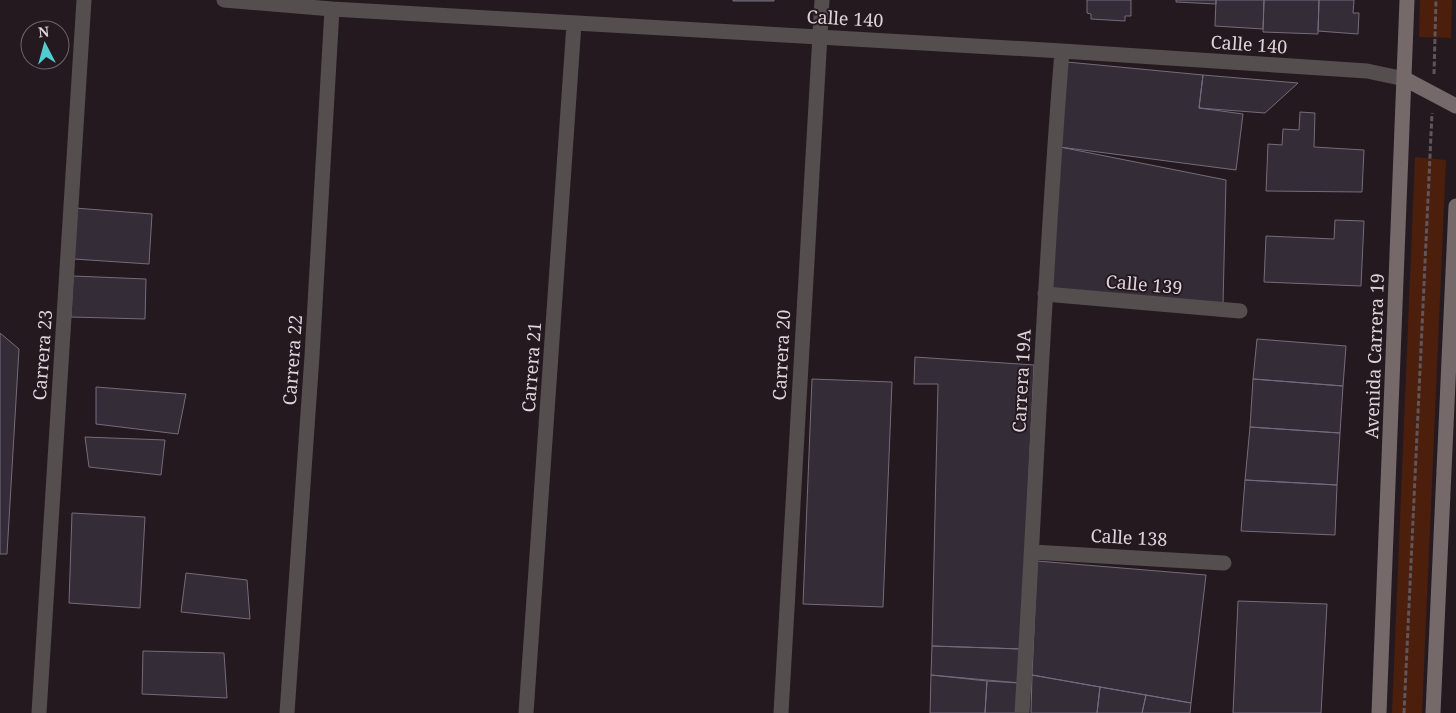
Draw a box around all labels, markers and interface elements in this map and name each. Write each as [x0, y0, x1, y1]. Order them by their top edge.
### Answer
street label: Calle 140 [806, 4, 884, 32]
north arrow [20, 20, 70, 70]
text: N [37, 22, 50, 42]
street label: Calle 140 [1210, 29, 1288, 59]
street label: Calle 139 [1105, 269, 1183, 299]
street label: Avenida Carrera 19 [1359, 273, 1389, 439]
street label: Carrera 23 [27, 309, 57, 401]
street label: Carrera 20 [767, 309, 795, 401]
street label: Carrera 22 [277, 314, 307, 406]
street label: Carrera 21 [516, 321, 546, 413]
street label: Carrera 19A [1006, 328, 1036, 433]
street label: Calle 138 [1090, 523, 1168, 551]

